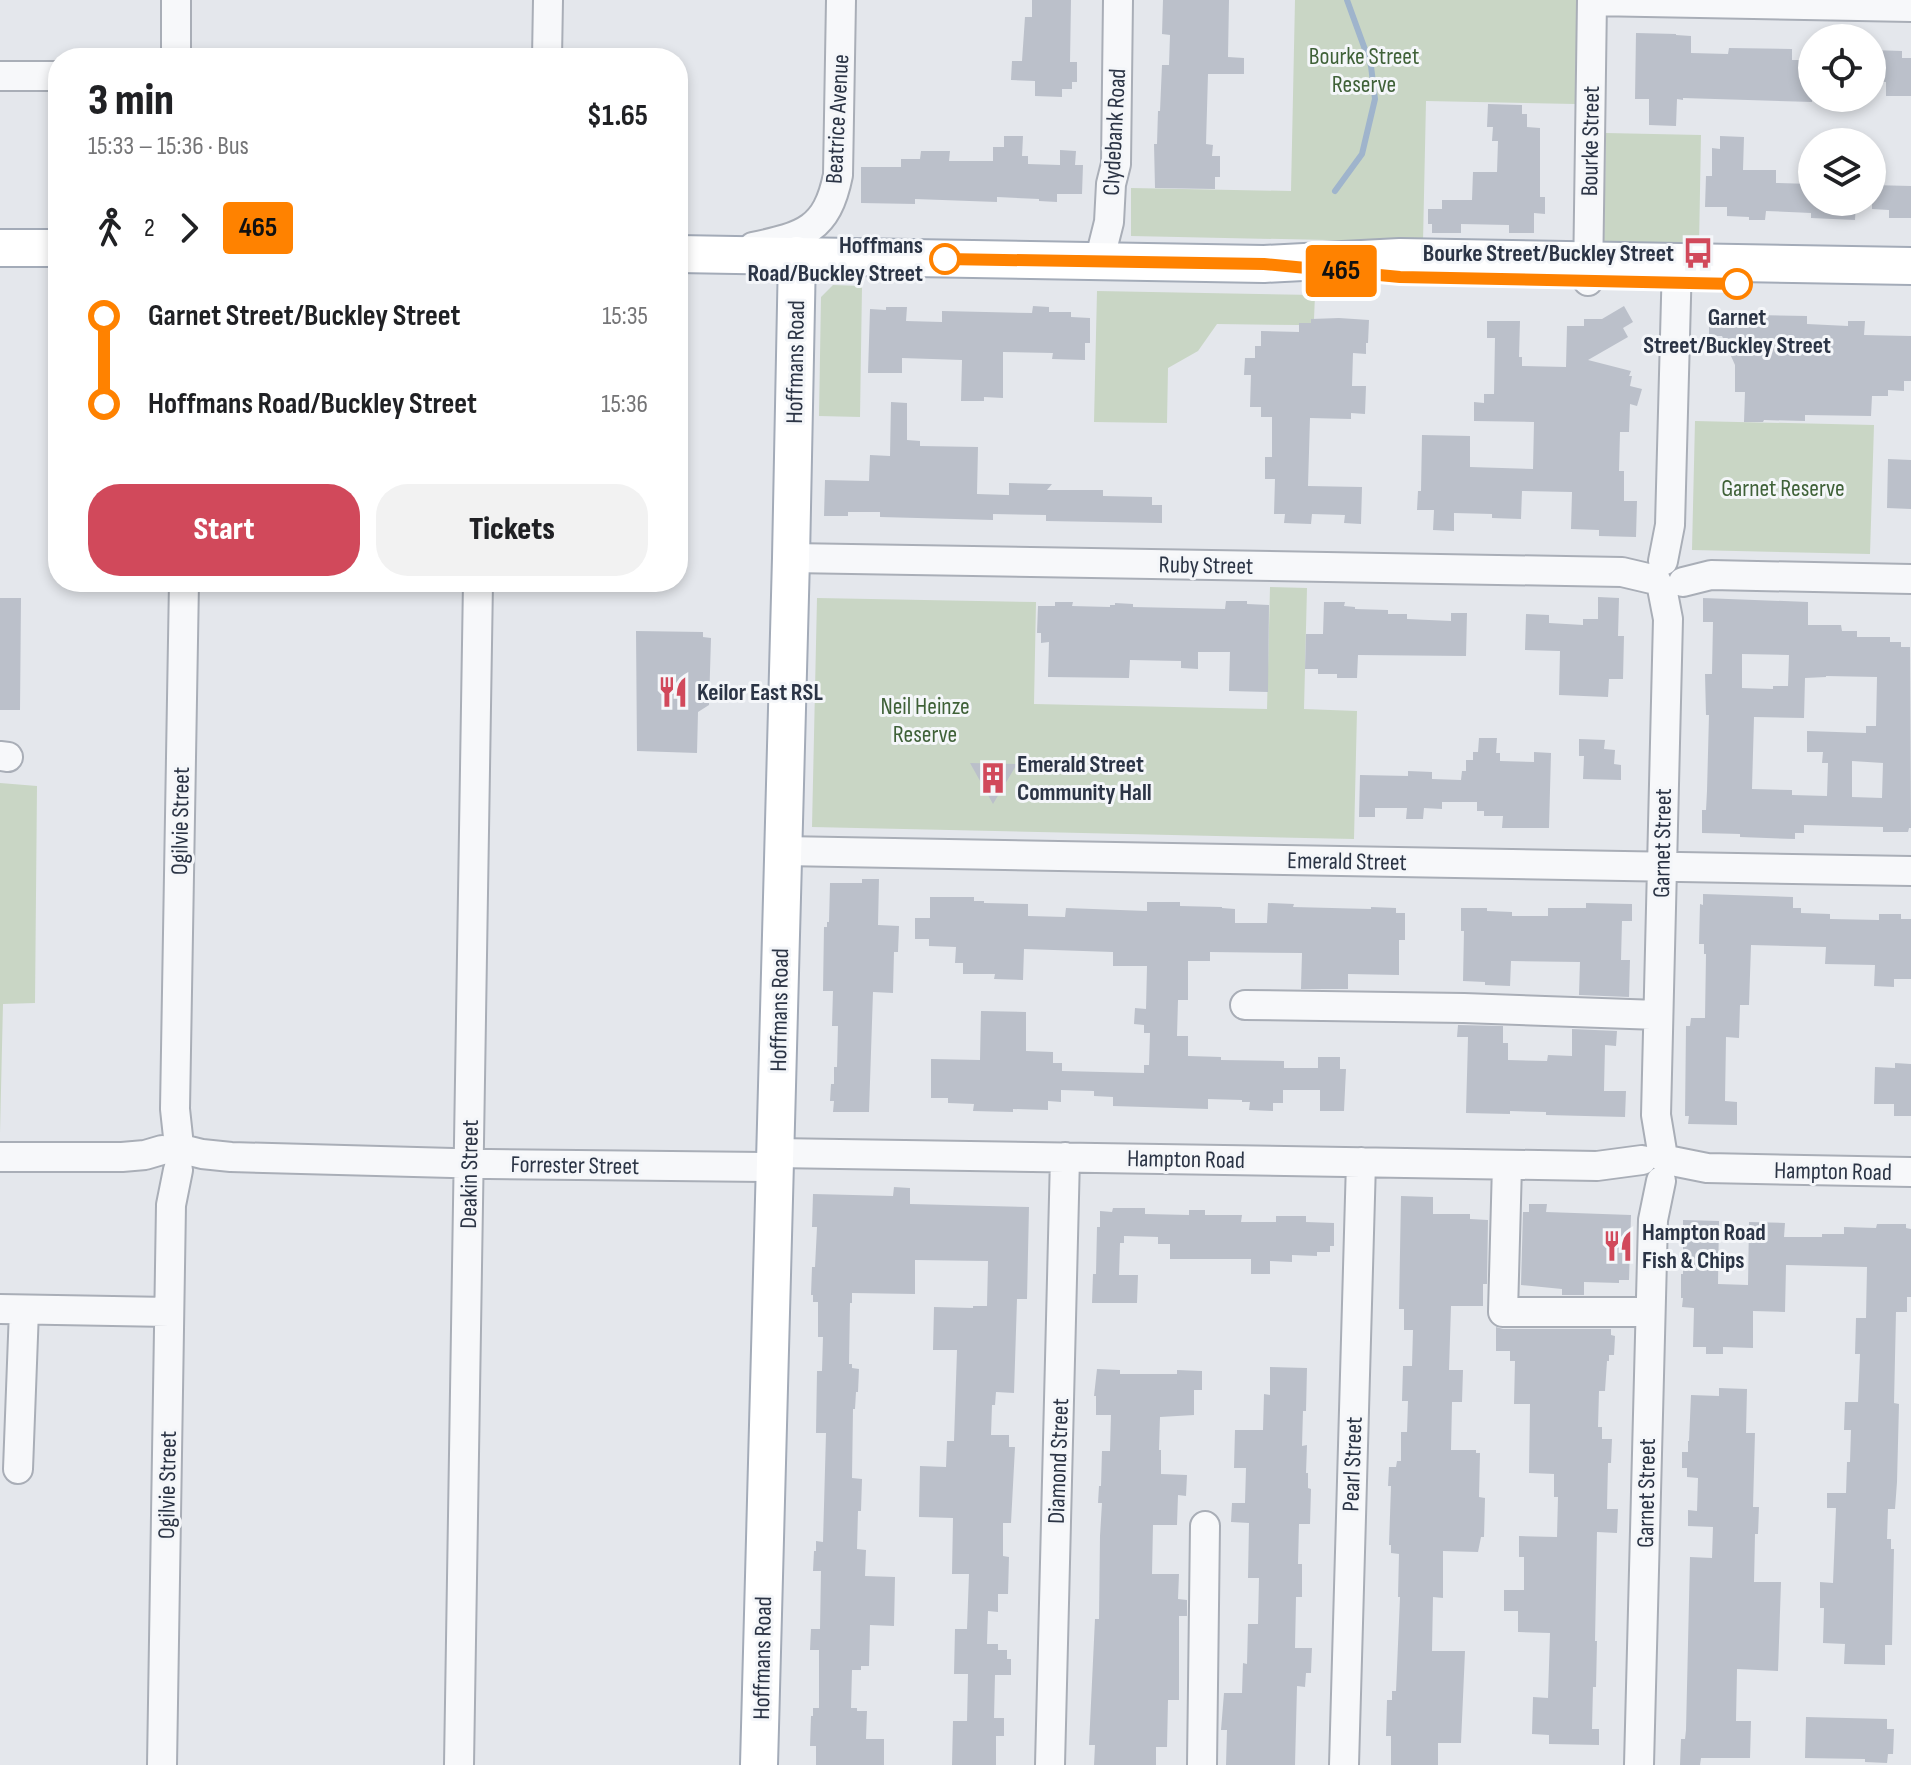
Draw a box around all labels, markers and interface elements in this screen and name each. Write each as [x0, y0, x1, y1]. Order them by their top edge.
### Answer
map controls [1798, 24, 1886, 216]
button: locate [1798, 24, 1886, 112]
park label: Bourke Street Reserve [1309, 42, 1419, 99]
street label: Beatrice Avenue [820, 53, 855, 185]
street label: Clydebank Road [1097, 68, 1132, 196]
text: 3 min [88, 74, 174, 127]
street label: Bourke Street [1575, 86, 1606, 196]
text: $1.65 [587, 98, 648, 134]
button: layers [1798, 128, 1886, 216]
text: 15:33 – 15:36 · Bus [88, 131, 249, 162]
icon: walk [88, 206, 132, 250]
icon: forward [167, 206, 211, 250]
text: 465 [239, 211, 277, 244]
text: 2 [144, 213, 155, 244]
place label: Hoffmans Road/Buckley Street [747, 231, 923, 288]
bus stop icon: Bourke Street/Buckley Street [1681, 236, 1715, 270]
place label: Bourke Street/Buckley Street [1423, 239, 1674, 268]
marker: Hoffmans Road/Buckley Street [930, 244, 960, 274]
line badge: 465 [1295, 245, 1387, 297]
text: 465 [1322, 254, 1360, 287]
marker: Garnet Street/Buckley Street [1722, 269, 1752, 299]
text: Garnet Street/Buckley Street [148, 298, 461, 334]
street label: Hoffmans Road [780, 300, 811, 424]
text: 15:35 [602, 301, 648, 332]
place label: Garnet Street/Buckley Street [1643, 303, 1831, 360]
text: Hoffmans Road/Buckley Street [148, 386, 477, 422]
text: 15:36 [601, 389, 648, 420]
park label: Garnet Reserve [1721, 474, 1845, 503]
button: Start [88, 484, 360, 576]
button: Tickets [376, 484, 648, 576]
street label: Ruby Street [1158, 550, 1254, 581]
restaurant icon: Keilor East RSL [656, 675, 690, 709]
place label: Keilor East RSL [697, 678, 823, 707]
park label: Neil Heinze Reserve [880, 692, 970, 749]
place label: Emerald Street Community Hall [1017, 750, 1152, 807]
building icon: Emerald Street Community Hall [976, 761, 1010, 795]
street label: Ogilvie Street [165, 767, 196, 875]
street label: Garnet Street [1647, 788, 1678, 898]
street label: Emerald Street [1287, 846, 1407, 877]
street label: Hoffmans Road [764, 948, 795, 1072]
street label: Deakin Street [454, 1119, 485, 1229]
street label: Hampton Road [1127, 1144, 1245, 1175]
street label: Forrester Street [510, 1150, 639, 1181]
street label: Hampton Road [1774, 1156, 1892, 1187]
place label: Hampton Road Fish & Chips [1642, 1218, 1766, 1275]
restaurant icon: Hampton Road Fish & Chips [1601, 1229, 1635, 1263]
street label: Diamond Street [1042, 1398, 1075, 1524]
street label: Pearl Street [1336, 1416, 1369, 1512]
street label: Ogilvie Street [152, 1431, 183, 1539]
street label: Garnet Street [1631, 1438, 1662, 1548]
street label: Hoffmans Road [747, 1596, 778, 1720]

